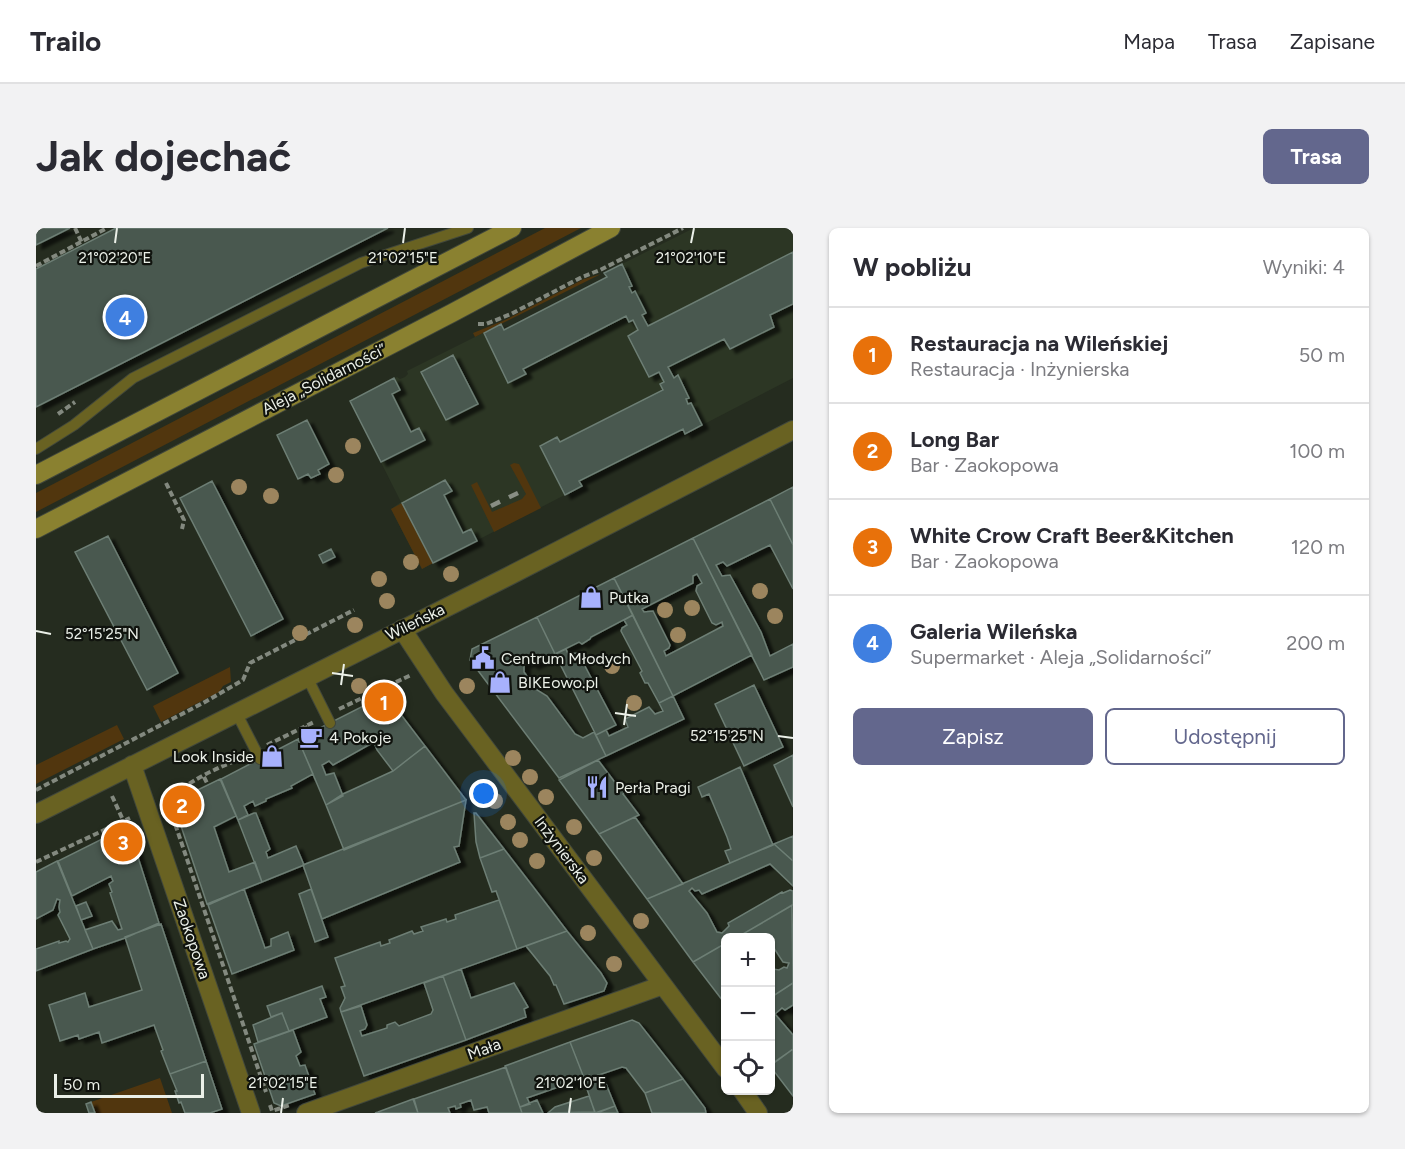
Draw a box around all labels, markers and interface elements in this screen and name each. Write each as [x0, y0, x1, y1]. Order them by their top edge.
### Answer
text: Trailo [30, 24, 101, 58]
text: Mapa [1123, 29, 1175, 54]
text: Trasa [1208, 29, 1257, 54]
text: Zapisane [1290, 29, 1375, 54]
button: Trasa [1263, 129, 1369, 184]
text: Jak dojechać [36, 131, 291, 182]
text: 21°02'20"E [79, 249, 151, 267]
text: 21°02'15"E [368, 249, 438, 267]
text: 21°02'10"E [656, 249, 726, 267]
text: W pobliżu [853, 251, 971, 283]
text: Wyniki: 4 [1263, 255, 1345, 279]
pin: 4 [106, 294, 145, 340]
text: Restauracja na Wileńskiej [910, 330, 1168, 357]
street label: Aleja „Solidarności” [259, 339, 390, 419]
text: 1 [868, 343, 877, 367]
text: 50 m [1299, 343, 1345, 367]
text: Restauracja · Inżynierska [910, 357, 1129, 381]
text: Long Bar [910, 426, 999, 453]
text: 2 [867, 439, 878, 463]
text: 100 m [1289, 439, 1345, 463]
text: Bar · Zaokopowa [910, 453, 1059, 477]
text: White Crow Craft Beer&Kitchen [910, 522, 1234, 549]
text: 3 [867, 535, 878, 559]
text: 120 m [1291, 535, 1345, 559]
text: Bar · Zaokopowa [910, 549, 1059, 573]
shop icon: Putka [578, 584, 604, 610]
place label: Putka [609, 588, 649, 607]
street label: Wileńska [382, 600, 448, 644]
text: Galeria Wileńska [910, 618, 1078, 645]
text: 52°15'25"N [65, 625, 139, 643]
text: 4 [866, 631, 879, 655]
text: 200 m [1286, 631, 1345, 655]
public building icon: Centrum Młodych [470, 645, 496, 671]
text: Supermarket · Aleja „Solidarności” [910, 645, 1211, 669]
place label: Centrum Młodych [501, 649, 631, 668]
shop icon: BIKEowo.pl [487, 669, 513, 695]
place label: BIKEowo.pl [518, 673, 598, 692]
pin: 1 [364, 680, 404, 724]
button: Zapisz [853, 708, 1093, 765]
button: Udostępnij [1105, 708, 1345, 765]
cafe icon: 4 Pokoje [298, 724, 324, 750]
text: 52°15'25"N [690, 727, 764, 745]
place label: 4 Pokoje [329, 728, 391, 747]
shop icon: Look Inside [259, 743, 285, 769]
place label: Look Inside [173, 747, 254, 766]
restaurant icon: Perła Pragi [584, 774, 610, 800]
place label: Perła Pragi [615, 778, 691, 797]
your location [469, 779, 498, 808]
pin: 2 [162, 782, 202, 828]
street label: Inżynierska [530, 813, 594, 887]
pin: 3 [104, 820, 142, 864]
street label: Zaokopowa [169, 896, 215, 982]
map controls [721, 933, 775, 1095]
button: + [721, 933, 775, 987]
button: − [721, 987, 775, 1041]
street label: Mała [465, 1034, 503, 1064]
button: locate [721, 1041, 775, 1095]
scale bar [54, 1071, 204, 1098]
text: 21°02'15"E [248, 1074, 318, 1092]
text: 21°02'10"E [536, 1074, 606, 1092]
text: 50 m [63, 1075, 100, 1094]

